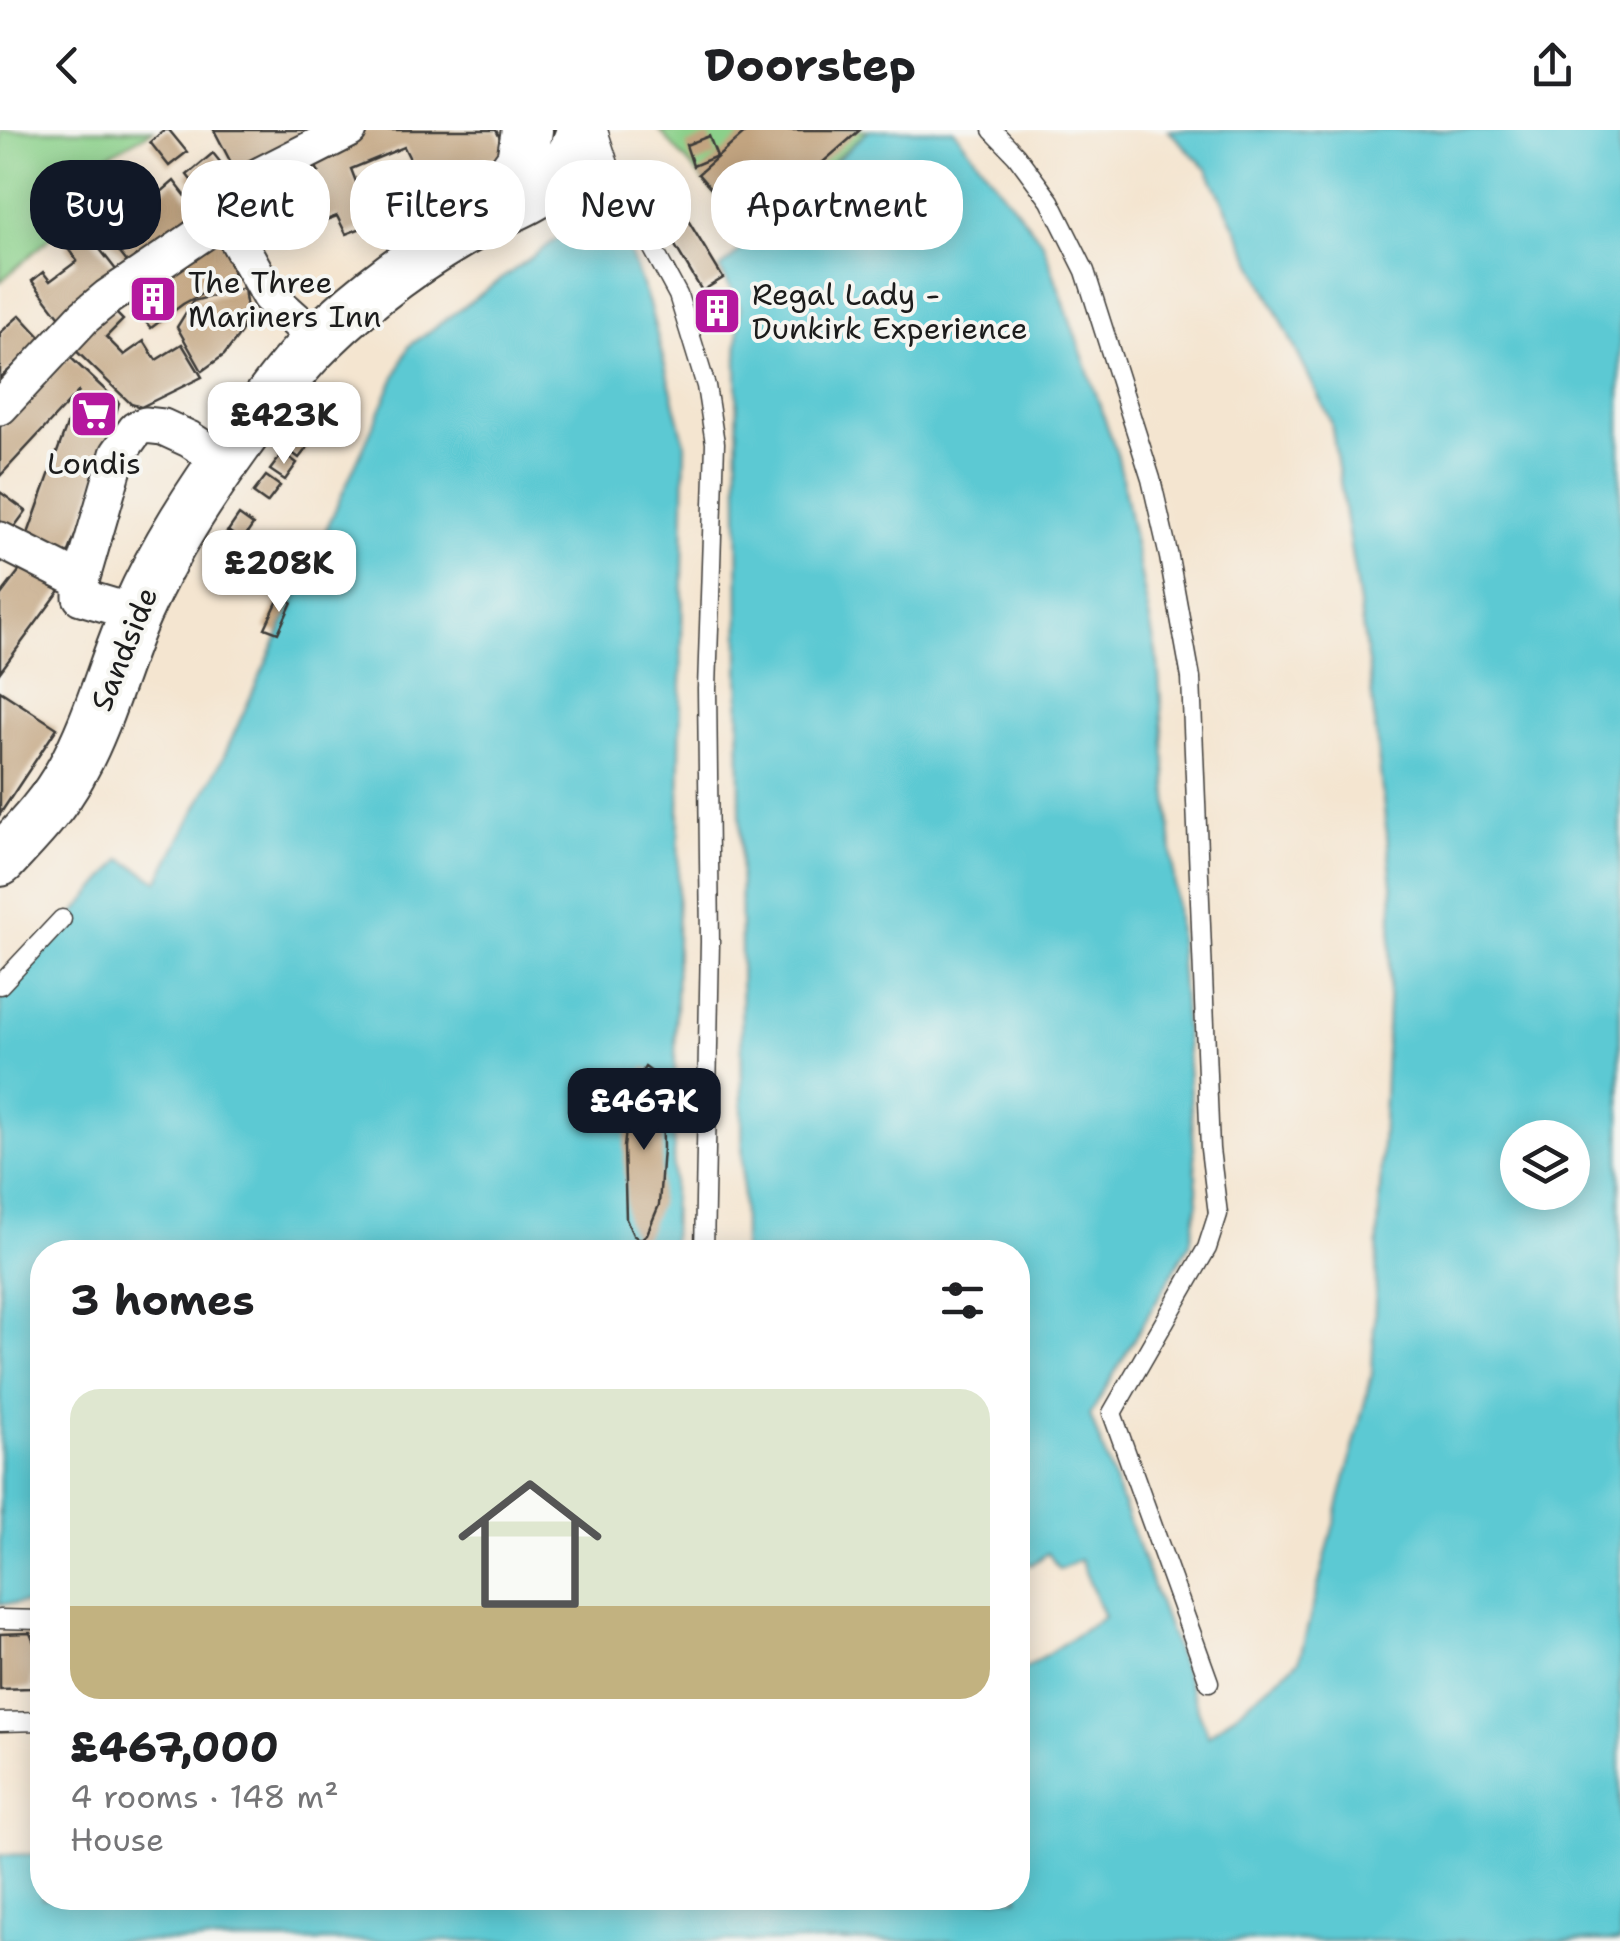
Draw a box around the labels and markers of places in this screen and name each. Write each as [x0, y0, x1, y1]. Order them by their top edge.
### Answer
place label: The Three Mariners Inn [188, 262, 381, 337]
building icon: The Three Mariners Inn [127, 273, 179, 325]
place label: Regal Lady - Dunkirk Experience [752, 274, 1028, 349]
building icon: Regal Lady - Dunkirk Experience [691, 285, 743, 337]
pin: £423K [214, 382, 354, 467]
supermarket icon: Londis [68, 388, 120, 440]
place label: Londis [47, 443, 141, 484]
pin: £208K [209, 530, 349, 615]
pin: £467K [574, 1068, 714, 1153]

